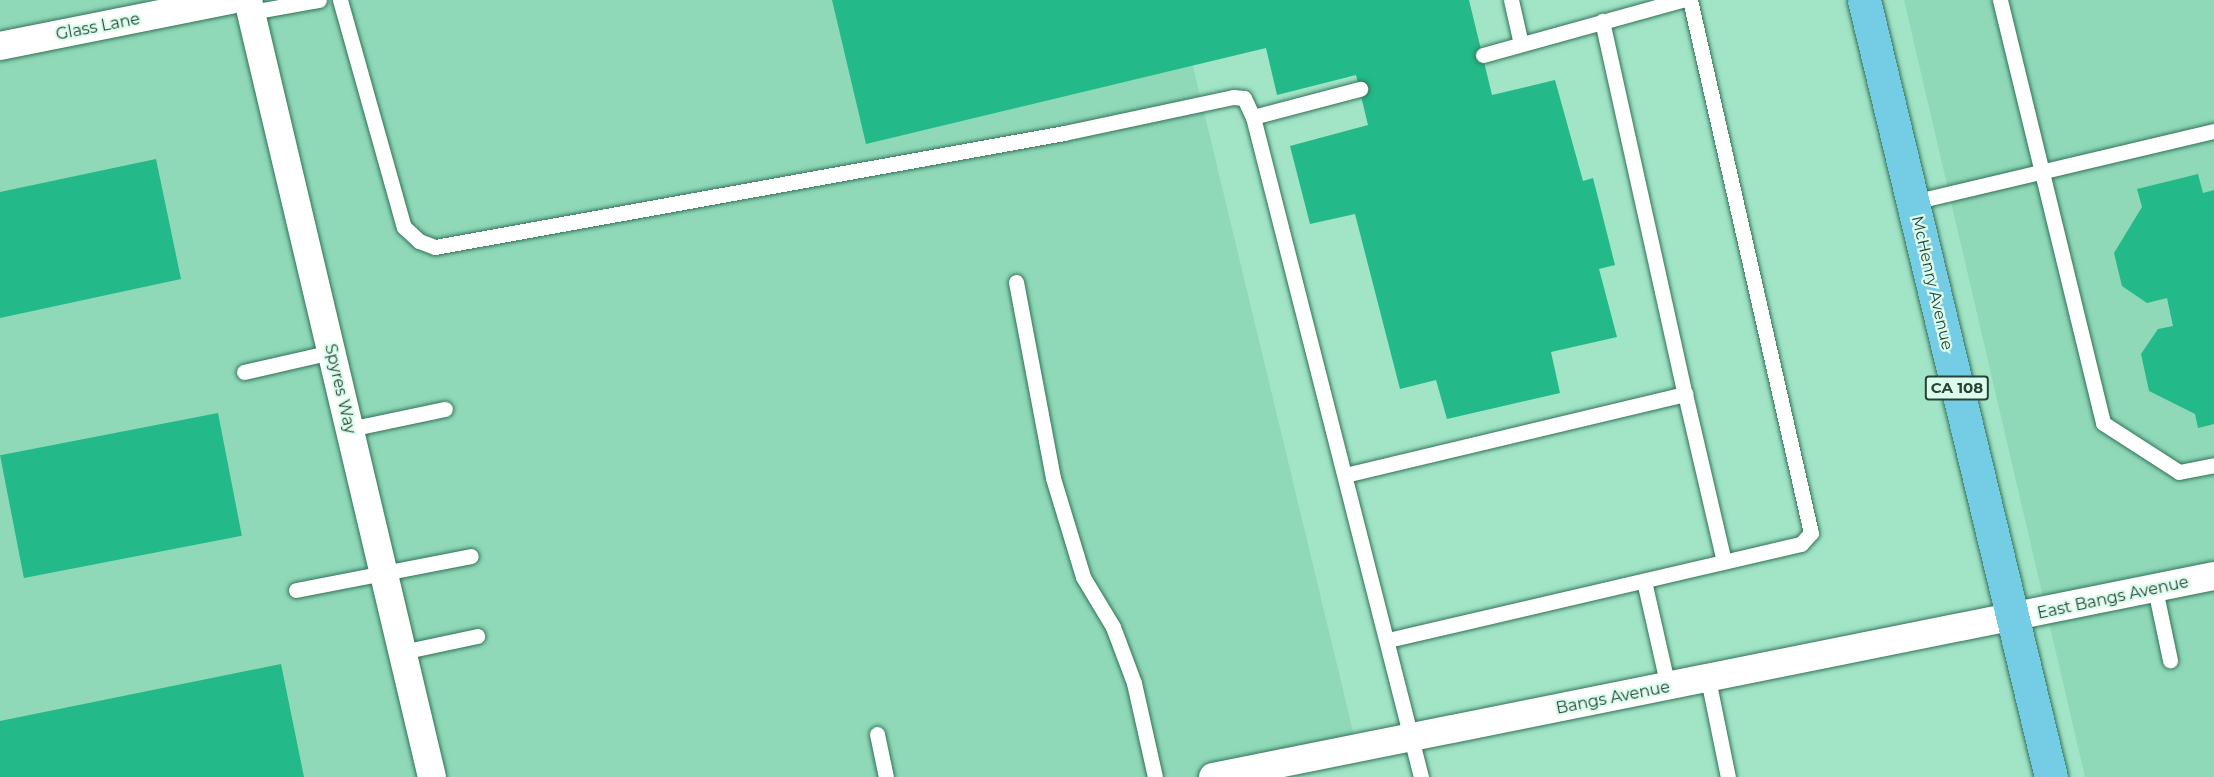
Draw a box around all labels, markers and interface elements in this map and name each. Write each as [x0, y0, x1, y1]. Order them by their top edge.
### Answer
street label: Glass Lane [54, 9, 142, 45]
street label: McHenry Avenue [1907, 214, 1957, 352]
street label: Spyres Way [320, 342, 360, 436]
road number: CA 108 [1924, 376, 1990, 400]
street label: East Bangs Avenue [2036, 573, 2190, 623]
street label: Bangs Avenue [1554, 678, 1672, 718]

